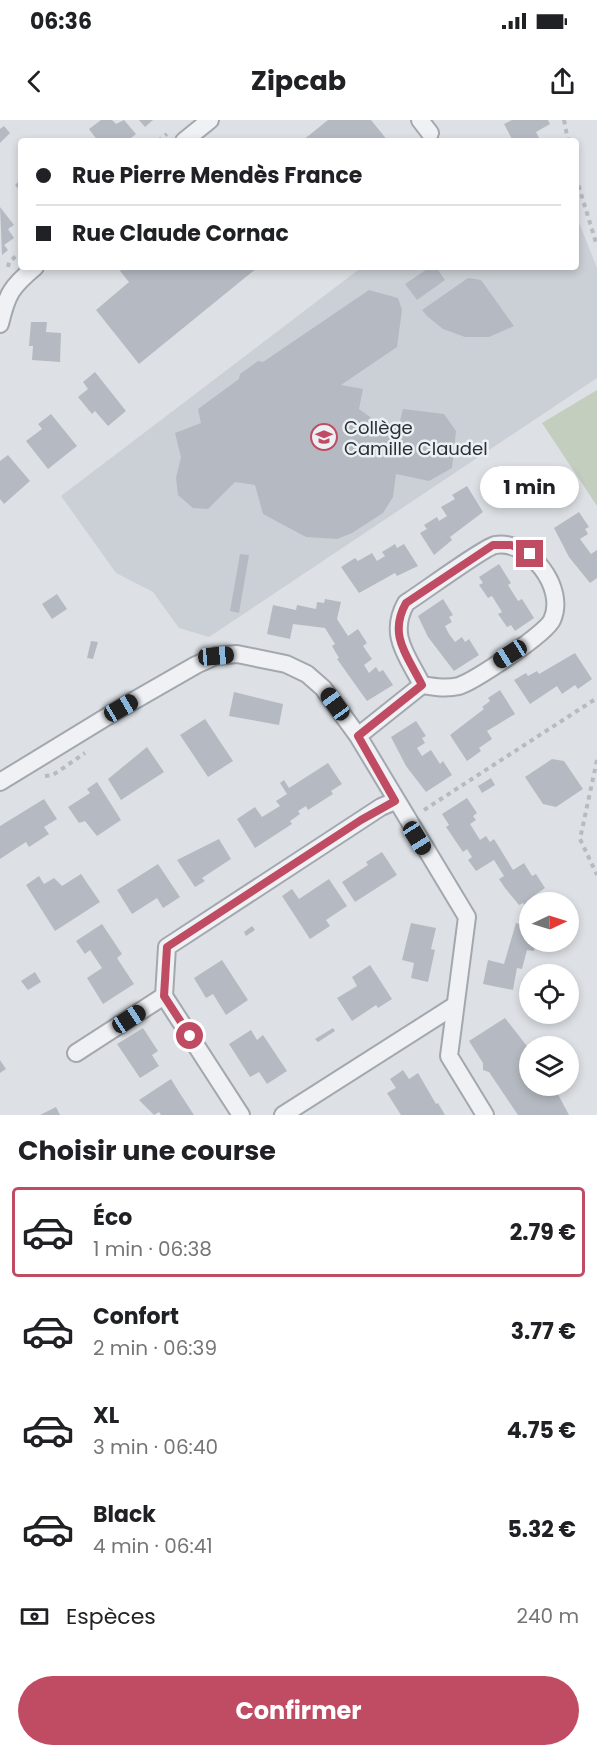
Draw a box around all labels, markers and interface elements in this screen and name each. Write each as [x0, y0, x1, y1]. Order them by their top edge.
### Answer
text: 06:36 [30, 6, 92, 37]
text: Zipcab [251, 62, 346, 99]
icon: back [18, 65, 51, 98]
icon: share [546, 65, 579, 98]
text: Rue Pierre Mendès France [72, 160, 362, 191]
text: Rue Claude Cornac [72, 218, 289, 249]
place label: Collège Camille Claudel [344, 415, 488, 461]
school or university icon: Collège Camille Claudel [309, 422, 339, 452]
callout: 1 min [480, 467, 580, 509]
text: 1 min [503, 473, 556, 501]
route end [516, 540, 543, 567]
car [490, 637, 530, 671]
car [197, 645, 235, 667]
car [317, 684, 353, 724]
car [101, 691, 141, 725]
car [400, 818, 434, 858]
north arrow [519, 892, 579, 952]
map controls [519, 892, 579, 1096]
button: locate [519, 964, 579, 1024]
car [109, 1002, 149, 1036]
route start [176, 1022, 203, 1049]
button: layers [519, 1036, 579, 1096]
text: Choisir une course [18, 1132, 276, 1169]
text: Éco [93, 1202, 132, 1233]
icon: car [21, 1205, 75, 1259]
text: 2.79 € [510, 1217, 576, 1248]
text: 1 min · 06:38 [93, 1235, 212, 1263]
text: Confort [93, 1301, 179, 1332]
icon: car [21, 1304, 75, 1358]
text: 3.77 € [511, 1316, 576, 1347]
text: 2 min · 06:39 [93, 1334, 217, 1362]
text: XL [93, 1400, 119, 1431]
icon: car [21, 1403, 75, 1457]
text: 4.75 € [507, 1415, 576, 1446]
text: 3 min · 06:40 [93, 1433, 218, 1461]
text: Black [93, 1499, 156, 1530]
icon: car [21, 1502, 75, 1556]
text: 5.32 € [507, 1514, 576, 1545]
text: 4 min · 06:41 [93, 1532, 213, 1560]
icon: cash [18, 1600, 51, 1633]
text: Espèces [66, 1601, 156, 1632]
text: 240 m [516, 1602, 579, 1630]
button: Confirmer [18, 1676, 579, 1745]

